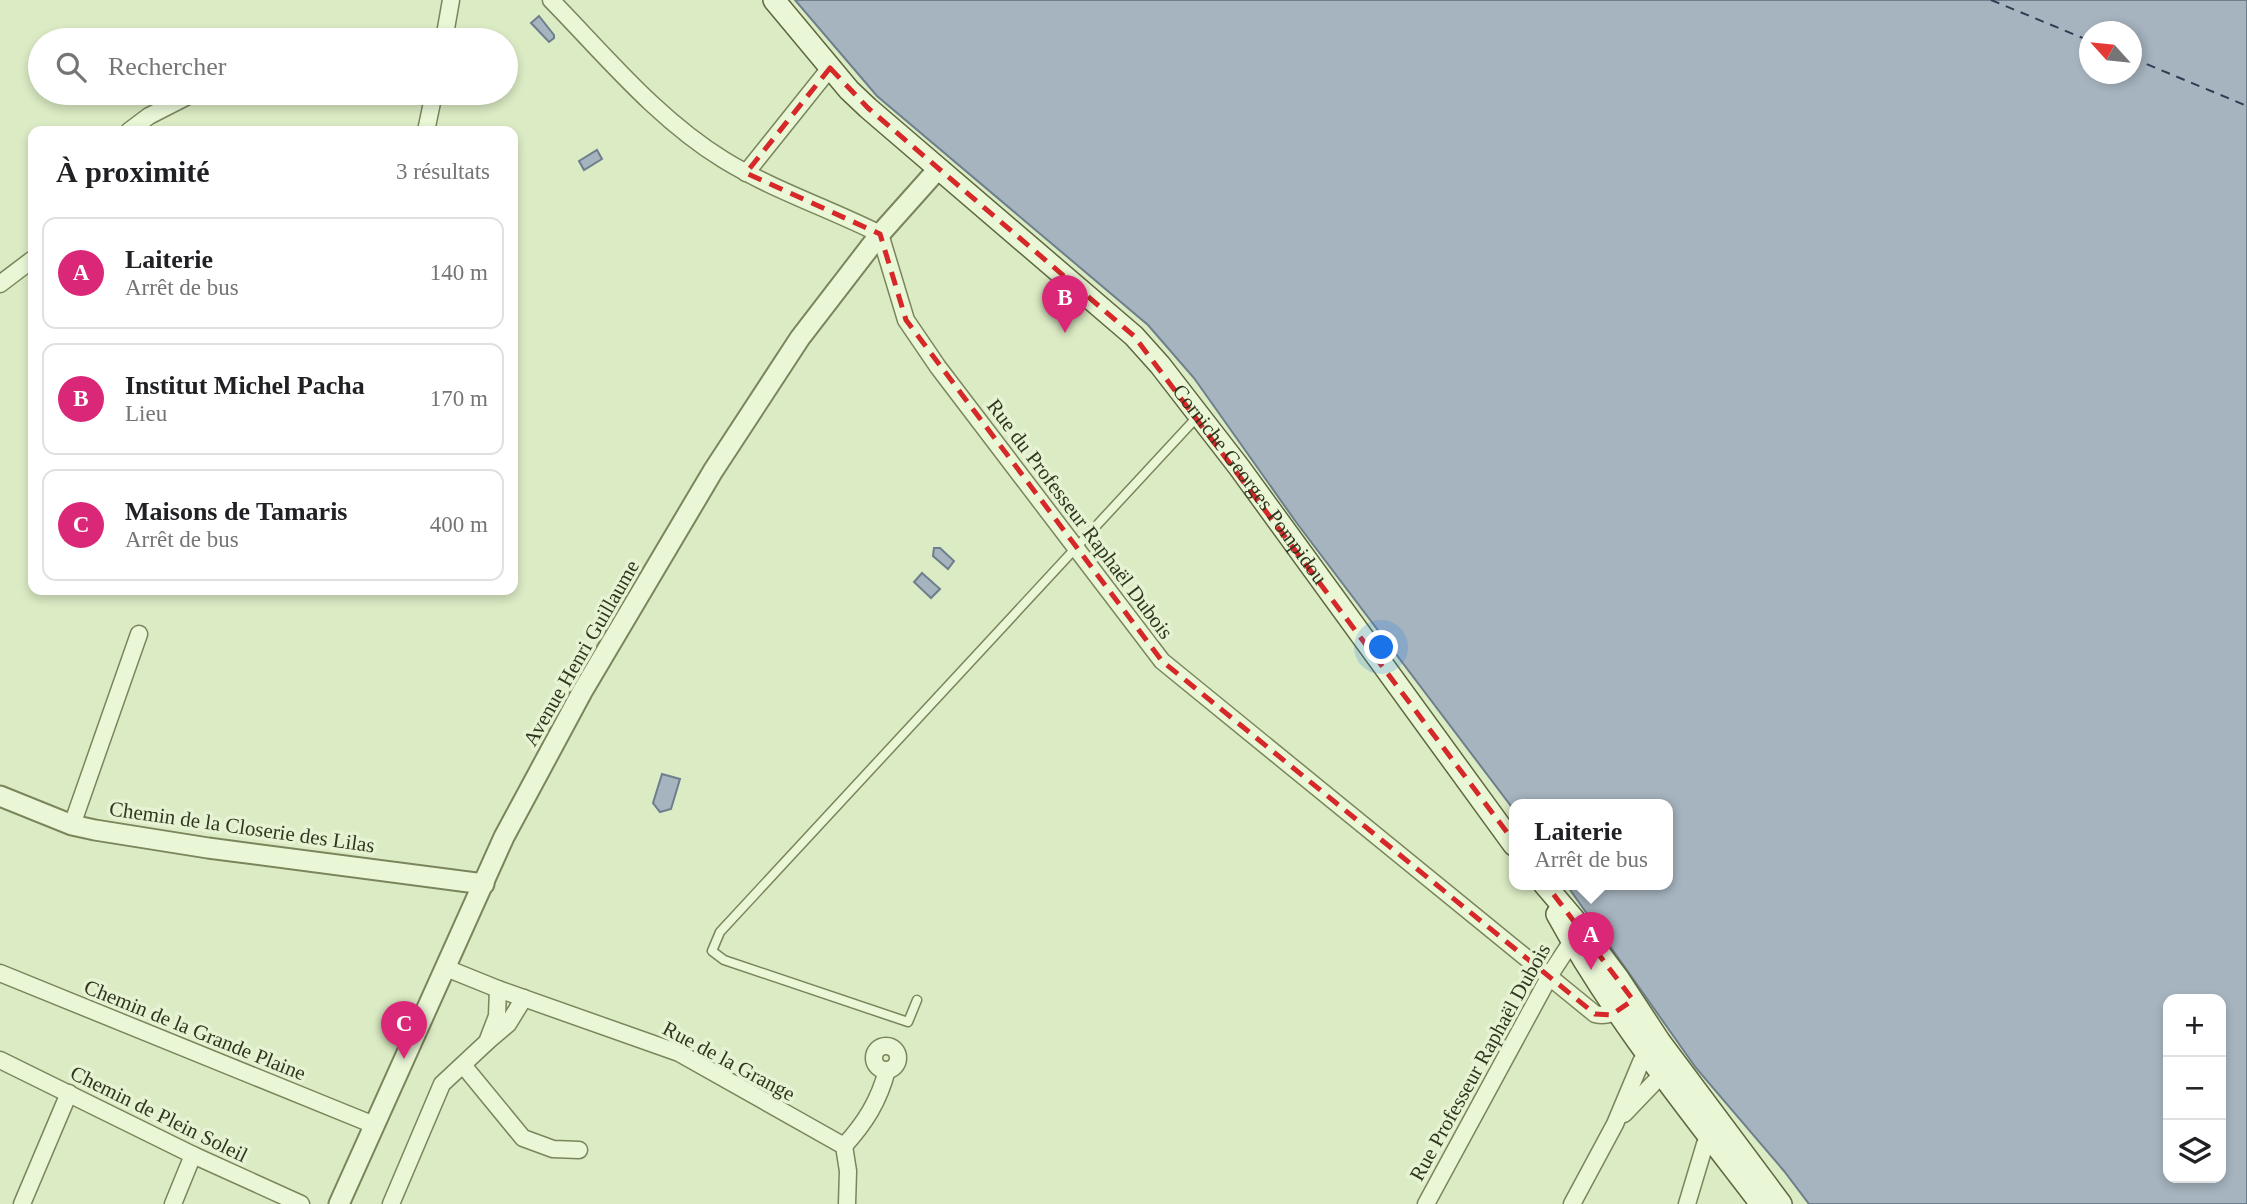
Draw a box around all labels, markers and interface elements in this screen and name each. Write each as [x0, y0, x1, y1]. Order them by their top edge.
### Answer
north arrow [2079, 21, 2142, 84]
search box [28, 28, 518, 105]
icon: search [52, 48, 90, 86]
text: Rechercher [108, 52, 226, 81]
text: À proximité [56, 155, 210, 188]
text: 3 résultats [396, 159, 490, 184]
text: Laiterie [125, 245, 213, 274]
text: A [73, 260, 89, 285]
text: 140 m [430, 260, 488, 285]
text: Arrêt de bus [125, 275, 239, 300]
pin: B [1042, 275, 1088, 333]
text: Institut Michel Pacha [125, 371, 365, 400]
street label: Corniche Georges Pompidou [1167, 379, 1333, 589]
text: B [73, 386, 89, 411]
text: 170 m [430, 386, 488, 411]
street label: Rue du Professeur Raphaël Dubois [982, 394, 1178, 644]
text: Lieu [125, 401, 167, 426]
text: Maisons de Tamaris [125, 497, 348, 526]
text: C [73, 512, 89, 537]
text: 400 m [430, 512, 488, 537]
text: Arrêt de bus [125, 527, 239, 552]
street label: Avenue Henri Guillaume [518, 556, 644, 750]
your location [1364, 630, 1398, 664]
street label: Chemin de la Closerie des Lilas [108, 796, 376, 858]
popup [1509, 799, 1673, 890]
text: Laiterie [1534, 817, 1622, 846]
text: Arrêt de bus [1534, 847, 1648, 872]
pin: A [1568, 912, 1614, 970]
street label: Rue Professeur Raphaël Dubois [1405, 939, 1555, 1185]
street label: Chemin de la Grande Plaine [81, 975, 309, 1085]
map controls [2163, 994, 2226, 1183]
button: + [2163, 994, 2226, 1057]
pin: C [381, 1001, 427, 1059]
street label: Rue de la Grange [659, 1016, 799, 1106]
button: − [2163, 1057, 2226, 1120]
street label: Chemin de Plein Soleil [66, 1061, 252, 1167]
button: layers [2163, 1120, 2226, 1183]

